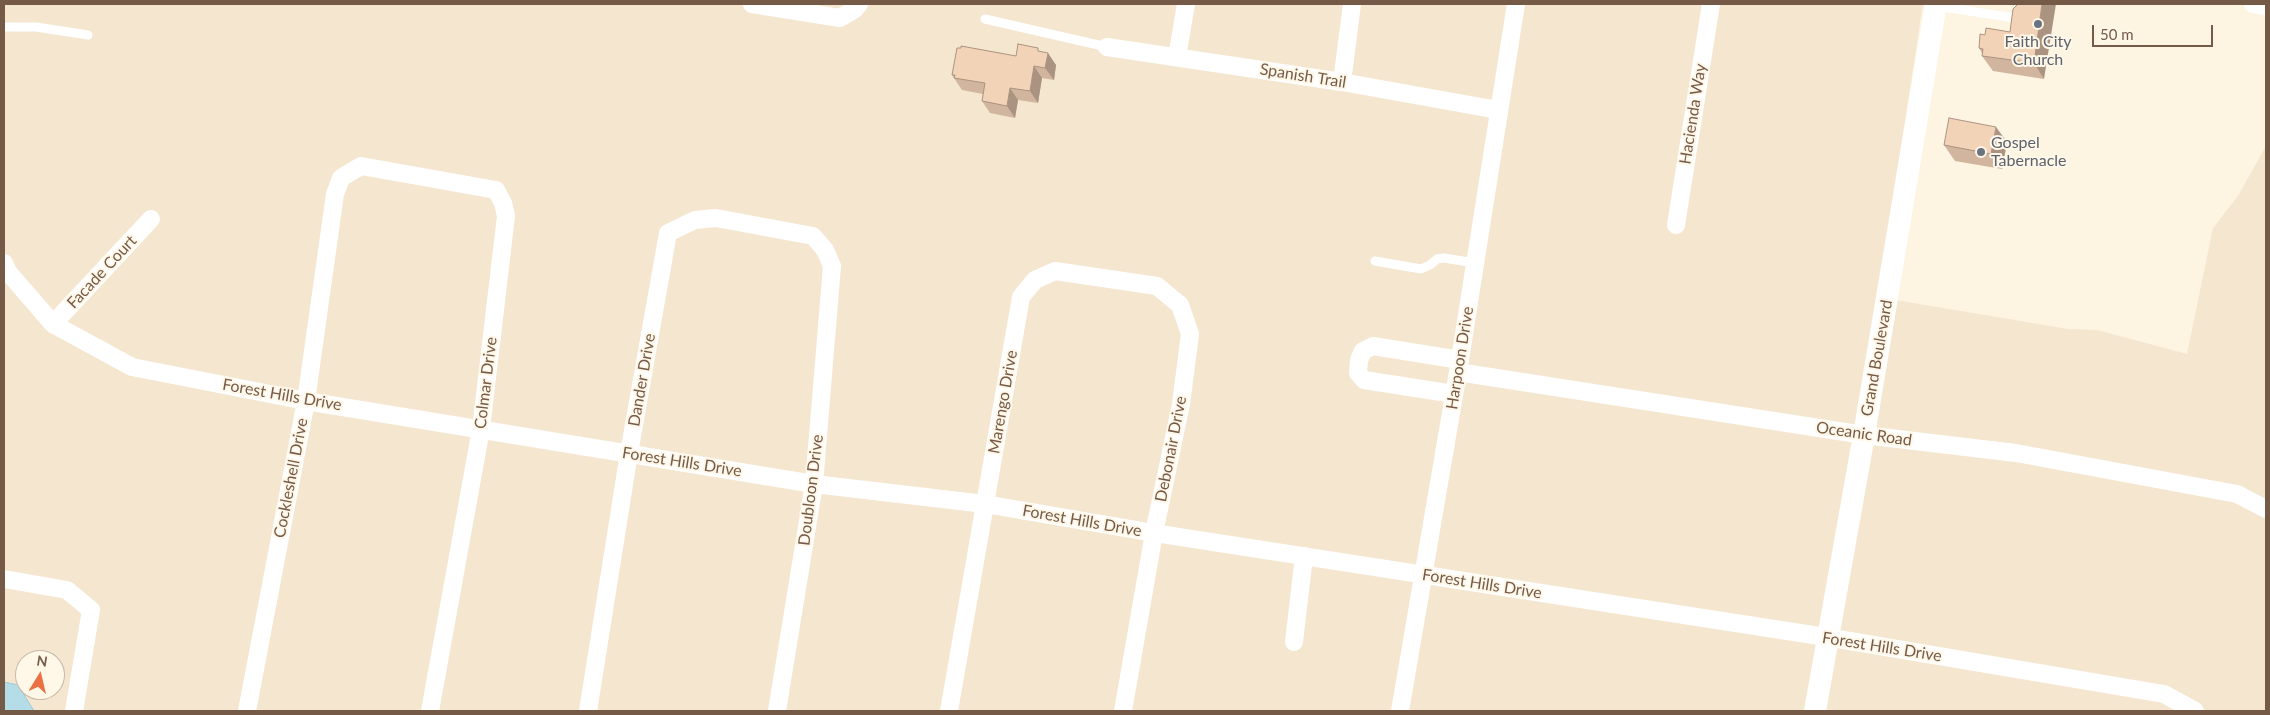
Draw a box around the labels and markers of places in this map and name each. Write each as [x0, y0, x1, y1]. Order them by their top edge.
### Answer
marker: Faith City Church [2032, 18, 2044, 30]
place label: Faith City Church [2005, 32, 2071, 70]
place label: Gospel Tabernacle [1991, 133, 2067, 171]
marker: Gospel Tabernacle [1975, 146, 1987, 158]

